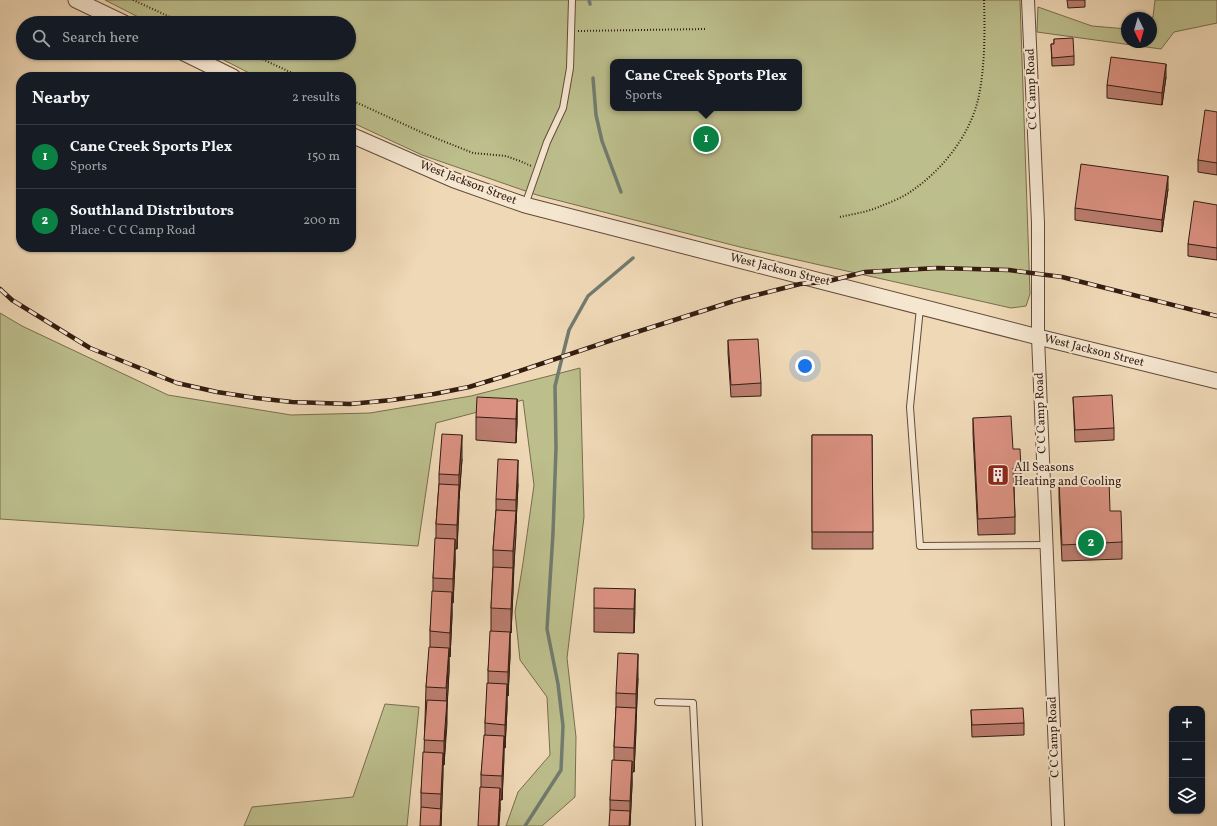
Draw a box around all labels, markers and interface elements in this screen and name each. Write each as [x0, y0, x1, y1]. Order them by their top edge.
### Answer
north arrow [1121, 12, 1157, 48]
search box [16, 16, 356, 60]
icon: search [30, 27, 52, 49]
text: Search here [62, 28, 139, 49]
street label: C C Camp Road [1023, 48, 1041, 130]
popup [610, 59, 802, 111]
text: Cane Creek Sports Plex [625, 66, 787, 87]
text: Nearby [32, 87, 90, 110]
text: Sports [625, 87, 662, 105]
text: 2 results [292, 89, 340, 107]
pin: 1 [693, 124, 719, 154]
text: Cane Creek Sports Plex [70, 137, 232, 158]
text: 1 [42, 148, 48, 166]
text: 150 m [307, 148, 340, 166]
street label: West Jackson Street [417, 157, 519, 209]
text: Sports [70, 158, 107, 176]
text: Southland Distributors [70, 201, 234, 222]
text: 2 [42, 212, 48, 230]
text: 200 m [303, 212, 340, 230]
text: Place · C C Camp Road [70, 222, 196, 240]
street label: West Jackson Street [728, 250, 832, 290]
street label: West Jackson Street [1042, 331, 1146, 371]
your location [795, 356, 815, 376]
street label: C C Camp Road [1032, 372, 1050, 454]
place label: All Seasons Heating and Cooling [1014, 460, 1121, 490]
building icon: All Seasons Heating and Cooling [985, 462, 1011, 488]
pin: 2 [1078, 528, 1104, 558]
street label: C C Camp Road [1045, 696, 1063, 778]
map controls [1169, 706, 1205, 814]
button: + [1169, 706, 1205, 742]
button: − [1169, 742, 1205, 778]
button: layers [1169, 778, 1205, 814]

